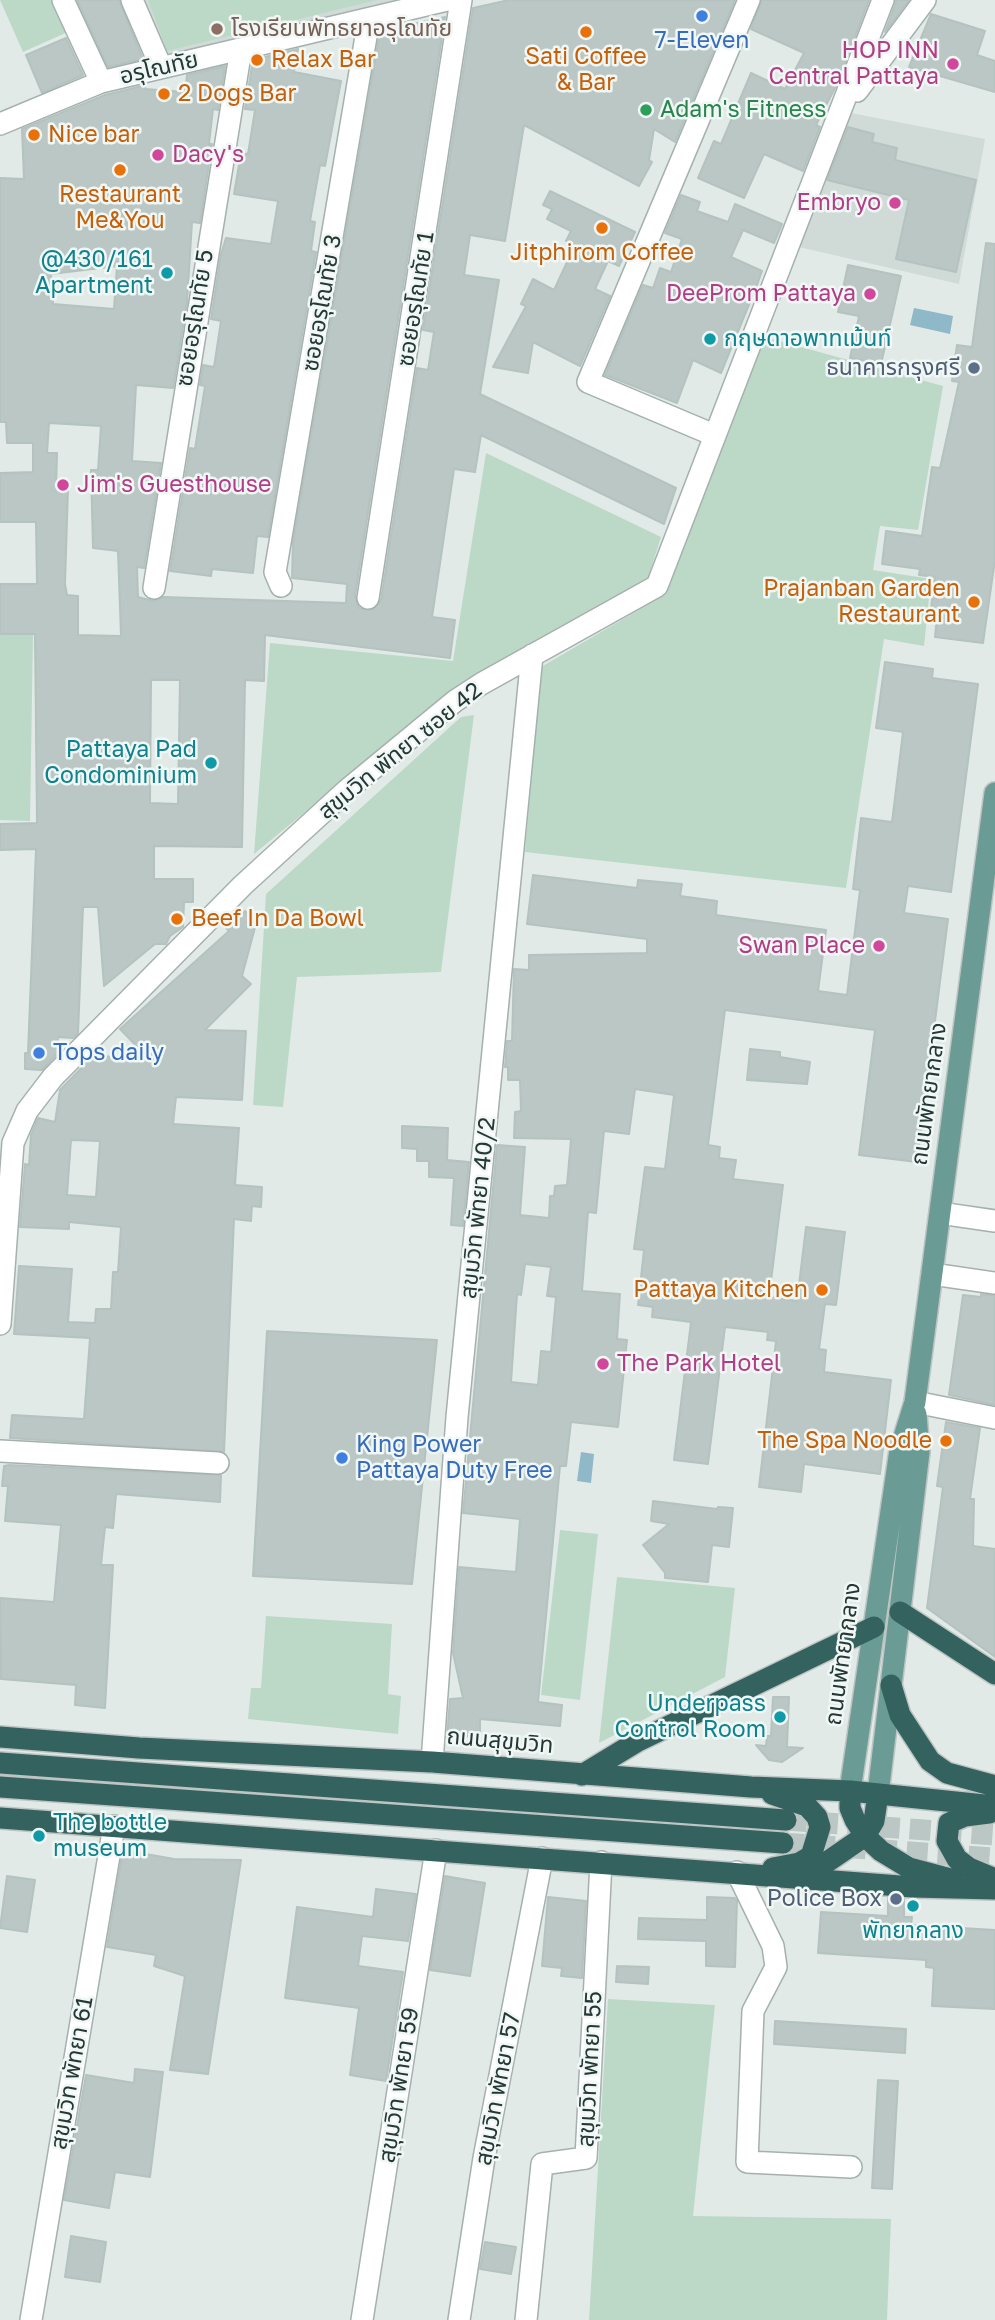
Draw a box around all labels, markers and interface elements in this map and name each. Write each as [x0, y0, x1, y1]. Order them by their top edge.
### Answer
marker: 7-Eleven [694, 8, 710, 24]
place label: โรงเรียนพัทธยาอรุโณทัย [231, 15, 452, 43]
marker: โรงเรียนพัทธยาอรุโณทัย [209, 21, 225, 37]
marker: Sati Coffee & Bar [578, 24, 594, 40]
place label: 7-Eleven [655, 27, 749, 55]
place label: HOP INN Central Pattaya [769, 37, 939, 91]
place label: Sati Coffee & Bar [525, 43, 647, 97]
street label: อรุโณทัย [117, 46, 201, 90]
place label: Relax Bar [271, 46, 376, 74]
marker: Relax Bar [249, 52, 265, 68]
marker: HOP INN Central Pattaya [945, 56, 961, 72]
place label: 2 Dogs Bar [178, 80, 296, 108]
marker: 2 Dogs Bar [156, 86, 172, 102]
place label: Adam's Fitness [660, 96, 826, 124]
marker: Adam's Fitness [638, 102, 654, 118]
place label: Nice bar [48, 121, 139, 149]
marker: Nice bar [26, 127, 42, 143]
place label: Dacy's [172, 141, 244, 169]
marker: Dacy's [150, 147, 166, 163]
marker: Restaurant Me&You [112, 162, 128, 178]
place label: Restaurant Me&You [59, 181, 181, 235]
place label: Embryo [797, 189, 881, 217]
marker: Embryo [887, 195, 903, 211]
marker: Jitphirom Coffee [594, 220, 610, 236]
street label: ซอยอรุโณทัย 1 [392, 230, 440, 368]
street label: ซอยอรุโณทัย 3 [296, 232, 348, 374]
place label: Jitphirom Coffee [510, 239, 694, 267]
place label: @430/161 Apartment [35, 246, 153, 300]
street label: ซอยอรุโณทัย 5 [171, 247, 219, 389]
marker: @430/161 Apartment [159, 265, 175, 281]
place label: DeeProm Pattaya [666, 280, 856, 308]
marker: DeeProm Pattaya [862, 286, 878, 302]
place label: กฤษดาอพาทเม้นท์ [724, 325, 891, 353]
marker: กฤษดาอพาทเม้นท์ [702, 331, 718, 347]
place label: ธนาคารกรุงศรี [826, 354, 960, 382]
marker: ธนาคารกรุงศรี [966, 360, 982, 376]
place label: Jim's Guesthouse [77, 471, 271, 499]
marker: Jim's Guesthouse [55, 477, 71, 493]
place label: Prajanban Garden Restaurant [763, 575, 960, 629]
marker: Prajanban Garden Restaurant [966, 594, 982, 610]
street label: สุขุมวิท พัทยา ซอย 42 [313, 677, 487, 825]
place label: Pattaya Pad Condominium [44, 736, 197, 790]
marker: Pattaya Pad Condominium [203, 755, 219, 771]
place label: Beef In Da Bowl [191, 905, 364, 933]
marker: Beef In Da Bowl [169, 911, 185, 927]
place label: Swan Place [738, 932, 865, 960]
marker: Swan Place [871, 938, 887, 954]
street label: ถนนพัทยากลาง [905, 1021, 953, 1167]
place label: Tops daily [53, 1039, 164, 1067]
marker: Tops daily [31, 1045, 47, 1061]
street label: สุขุมวิท พัทยา 40/2 [455, 1116, 501, 1300]
place label: Pattaya Kitchen [633, 1276, 808, 1304]
marker: Pattaya Kitchen [814, 1282, 830, 1298]
place label: The Park Hotel [617, 1350, 781, 1378]
marker: The Park Hotel [595, 1356, 611, 1372]
place label: The Spa Noodle [757, 1427, 932, 1455]
place label: King Power Pattaya Duty Free [356, 1431, 553, 1485]
marker: The Spa Noodle [938, 1433, 954, 1449]
marker: King Power Pattaya Duty Free [334, 1450, 350, 1466]
street label: ถนนพัทยากลาง [819, 1581, 867, 1727]
place label: Underpass Control Room [614, 1690, 766, 1744]
marker: Underpass Control Room [772, 1709, 788, 1725]
street label: ถนนสุขุมวิท [445, 1723, 555, 1759]
place label: The bottle museum [53, 1809, 167, 1863]
marker: The bottle museum [31, 1828, 47, 1844]
place label: Police Box [767, 1885, 882, 1913]
marker: Police Box [888, 1891, 904, 1907]
marker: พัทยากลาง [905, 1898, 921, 1914]
place label: พัทยากลาง [862, 1917, 964, 1945]
street label: สุขุมวิท พัทยา 55 [572, 1990, 608, 2148]
street label: สุขุมวิท พัทยา 61 [45, 1994, 99, 2152]
street label: สุขุมวิท พัทยา 59 [373, 2005, 425, 2165]
street label: สุขุมวิท พัทยา 57 [470, 2010, 526, 2168]

